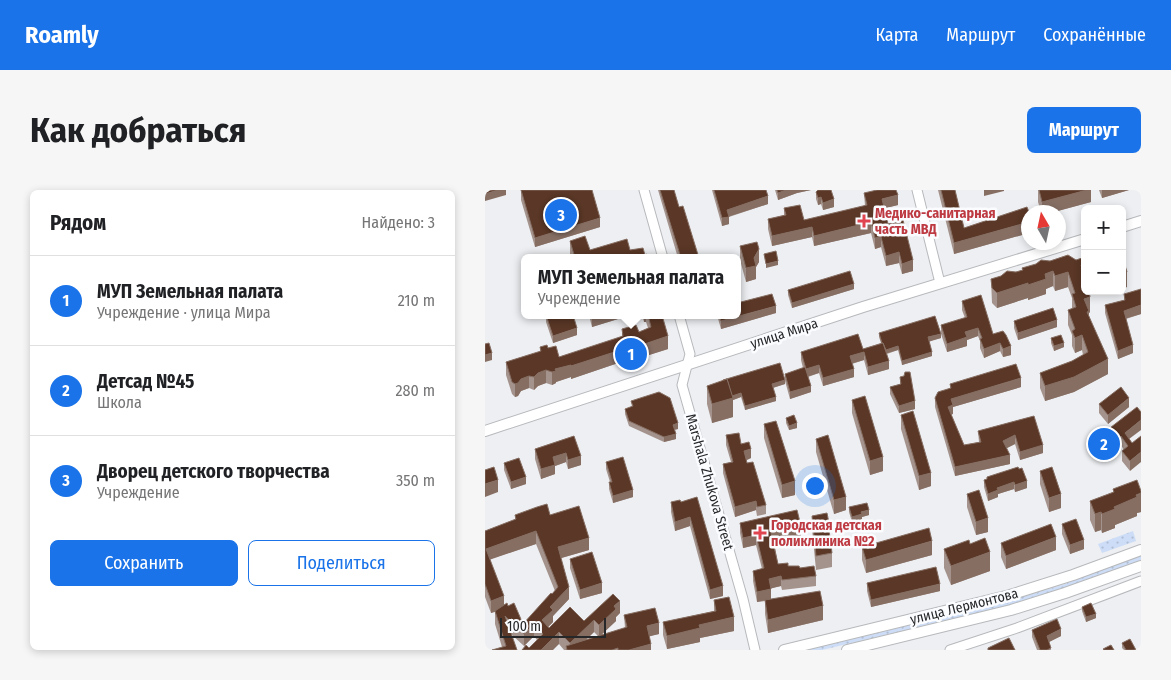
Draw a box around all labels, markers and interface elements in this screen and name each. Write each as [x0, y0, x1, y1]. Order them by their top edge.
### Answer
text: Roamly [25, 21, 99, 49]
text: Карта [875, 24, 918, 46]
text: Маршрут [946, 24, 1015, 46]
text: Сохранённые [1043, 24, 1146, 46]
button: Маршрут [1027, 107, 1141, 153]
text: Как добраться [30, 109, 247, 151]
pin: 3 [545, 196, 577, 234]
place label: Медико-санитарная часть МВД [875, 205, 996, 238]
north arrow [1021, 205, 1066, 250]
map controls [1081, 205, 1126, 295]
button: + [1081, 205, 1126, 250]
text: Рядом [50, 210, 106, 236]
text: Найдено: 3 [362, 213, 435, 232]
marker: Медико-санитарная часть МВД [857, 214, 871, 228]
button: − [1081, 250, 1126, 295]
popup [521, 254, 741, 319]
text: МУП Земельная палата [538, 266, 724, 289]
text: МУП Земельная палата [97, 280, 283, 303]
text: Учреждение [538, 289, 621, 308]
text: 1 [63, 291, 69, 310]
text: 210 m [398, 291, 435, 310]
text: Учреждение · улица Мира [97, 303, 271, 322]
street label: улица Мира [748, 315, 820, 352]
pin: 1 [615, 335, 647, 373]
text: Детсад №45 [97, 370, 194, 393]
text: 2 [62, 381, 70, 400]
text: 280 m [396, 381, 435, 400]
text: Школа [97, 393, 142, 412]
street label: Marshala Zhukova Street [682, 412, 737, 553]
pin: 2 [1088, 425, 1120, 463]
text: Дворец детского творчества [97, 460, 330, 483]
text: 3 [62, 471, 70, 490]
text: 350 m [396, 471, 435, 490]
your location [802, 473, 828, 499]
text: Учреждение [97, 483, 180, 502]
place label: Городская детская поликлиника №2 [771, 517, 882, 550]
marker: Городская детская поликлиника №2 [753, 526, 767, 540]
button: Сохранить [50, 540, 238, 586]
button: Поделиться [248, 540, 435, 586]
street label: улица Лермонтова [908, 585, 1020, 628]
scale bar [500, 615, 606, 638]
text: 100 m [507, 618, 541, 635]

